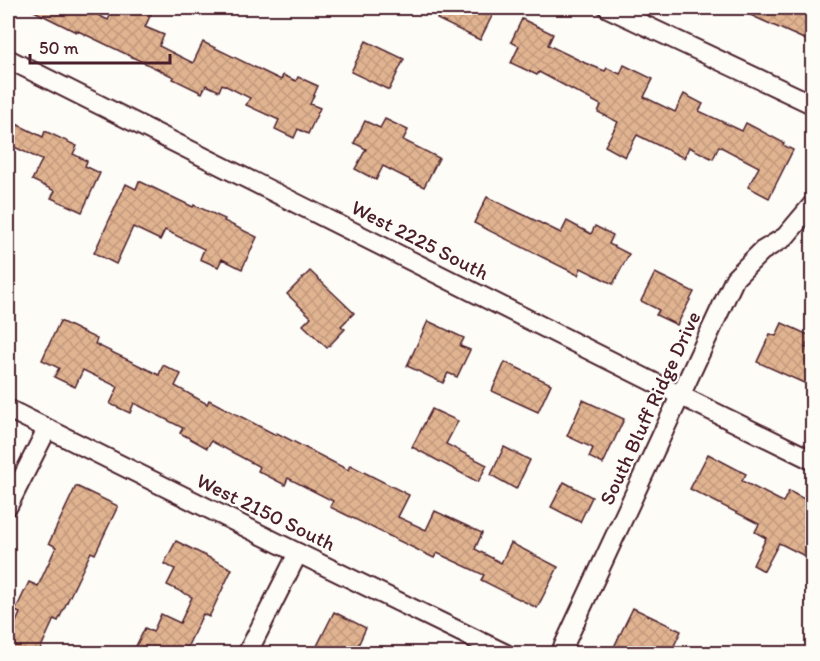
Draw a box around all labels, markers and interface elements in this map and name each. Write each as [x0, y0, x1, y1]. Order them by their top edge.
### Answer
scale bar [30, 27, 170, 65]
text: 50 m [39, 37, 79, 59]
street label: West 2225 South [347, 194, 493, 285]
street label: South Bluff Ridge Drive [594, 307, 705, 509]
street label: West 2150 South [193, 467, 340, 556]

